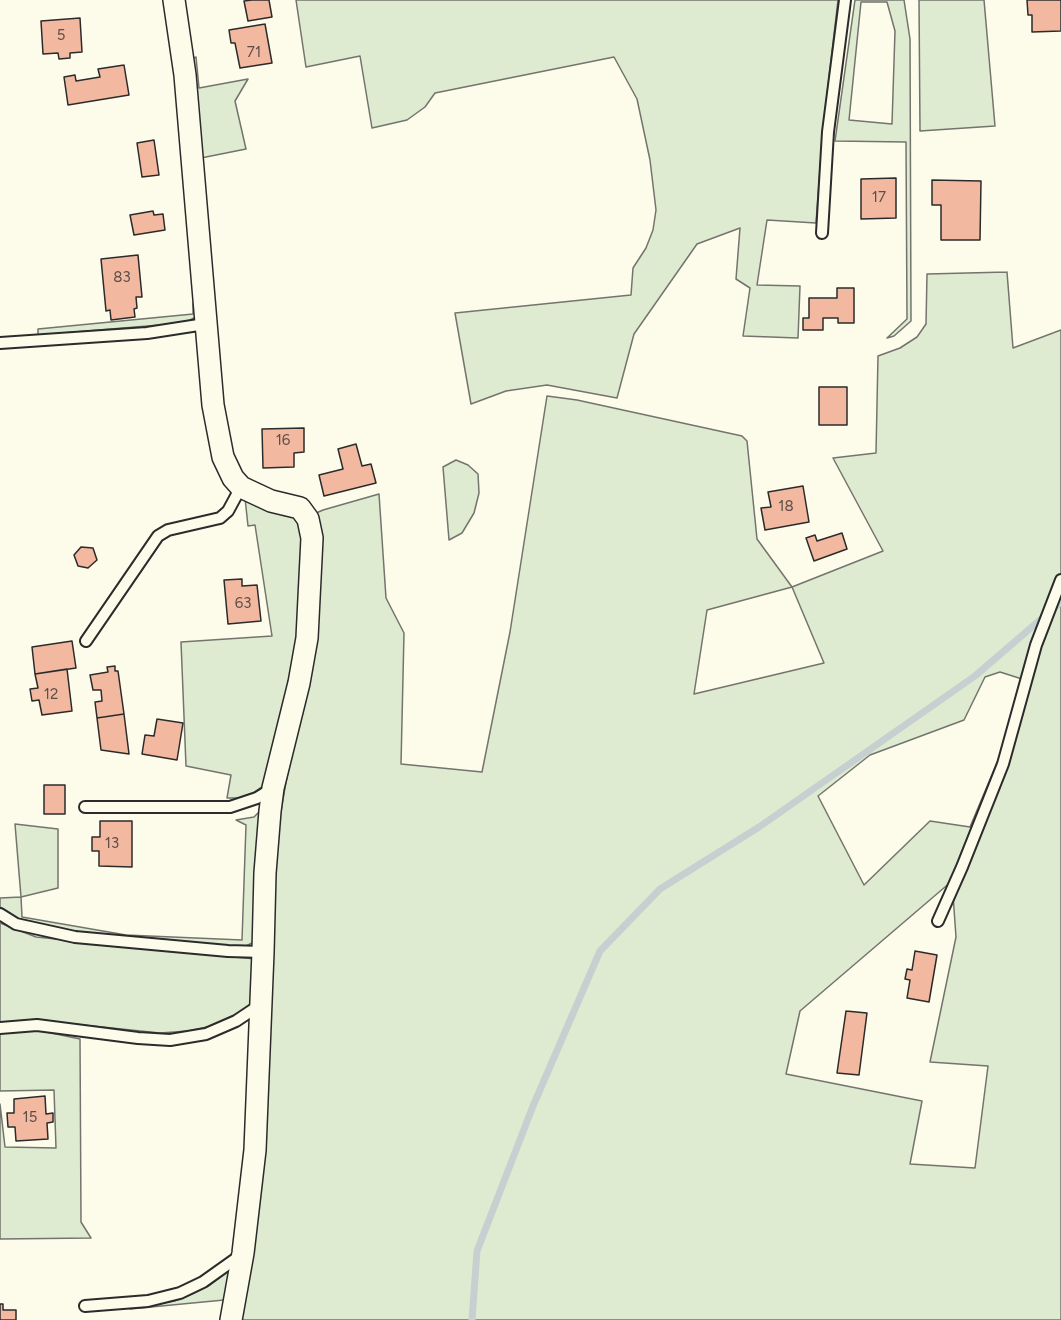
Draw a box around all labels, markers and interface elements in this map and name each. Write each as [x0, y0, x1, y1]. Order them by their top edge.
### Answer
house number: 5 [57, 27, 65, 45]
house number: 71 [247, 44, 261, 62]
house number: 17 [872, 189, 886, 207]
house number: 83 [113, 269, 131, 287]
house number: 16 [276, 432, 290, 450]
house number: 18 [778, 498, 794, 516]
house number: 63 [235, 595, 251, 613]
house number: 12 [44, 686, 58, 704]
house number: 13 [105, 835, 119, 853]
house number: 15 [23, 1109, 37, 1127]

